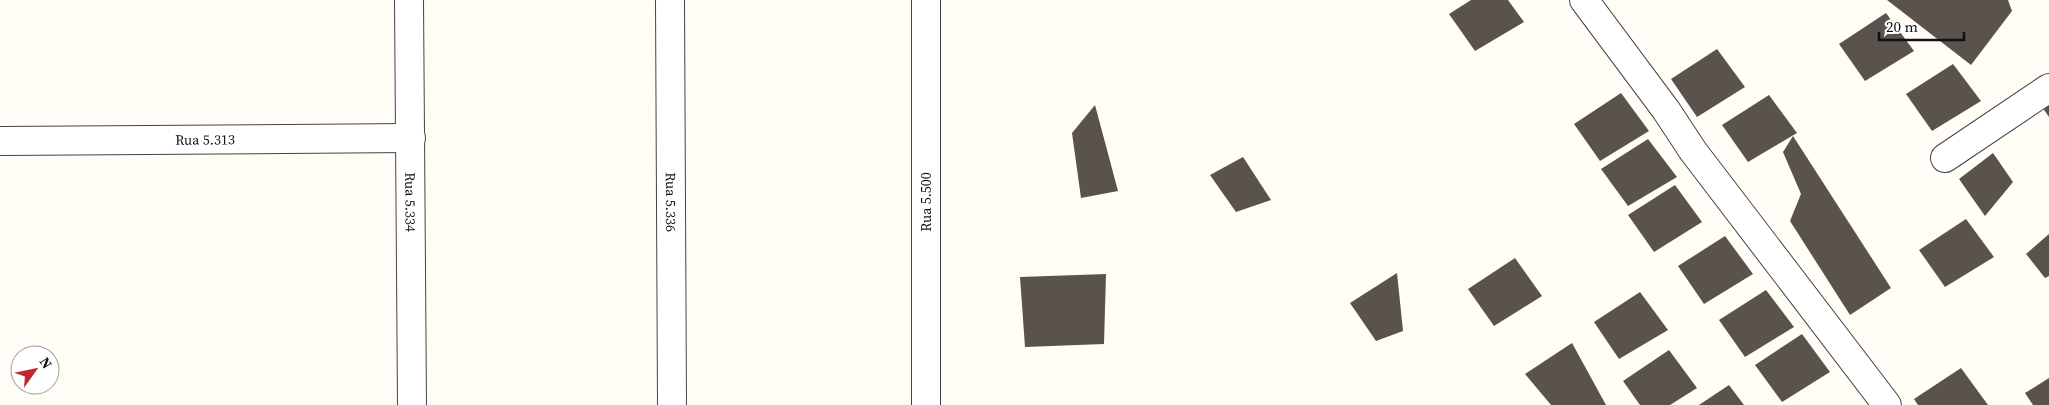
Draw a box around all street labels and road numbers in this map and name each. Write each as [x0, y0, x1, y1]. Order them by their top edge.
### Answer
street label: Rua 5.313 [175, 129, 235, 150]
street label: Rua 5.334 [400, 172, 421, 232]
street label: Rua 5.336 [661, 172, 681, 232]
street label: Rua 5.500 [916, 172, 936, 232]

